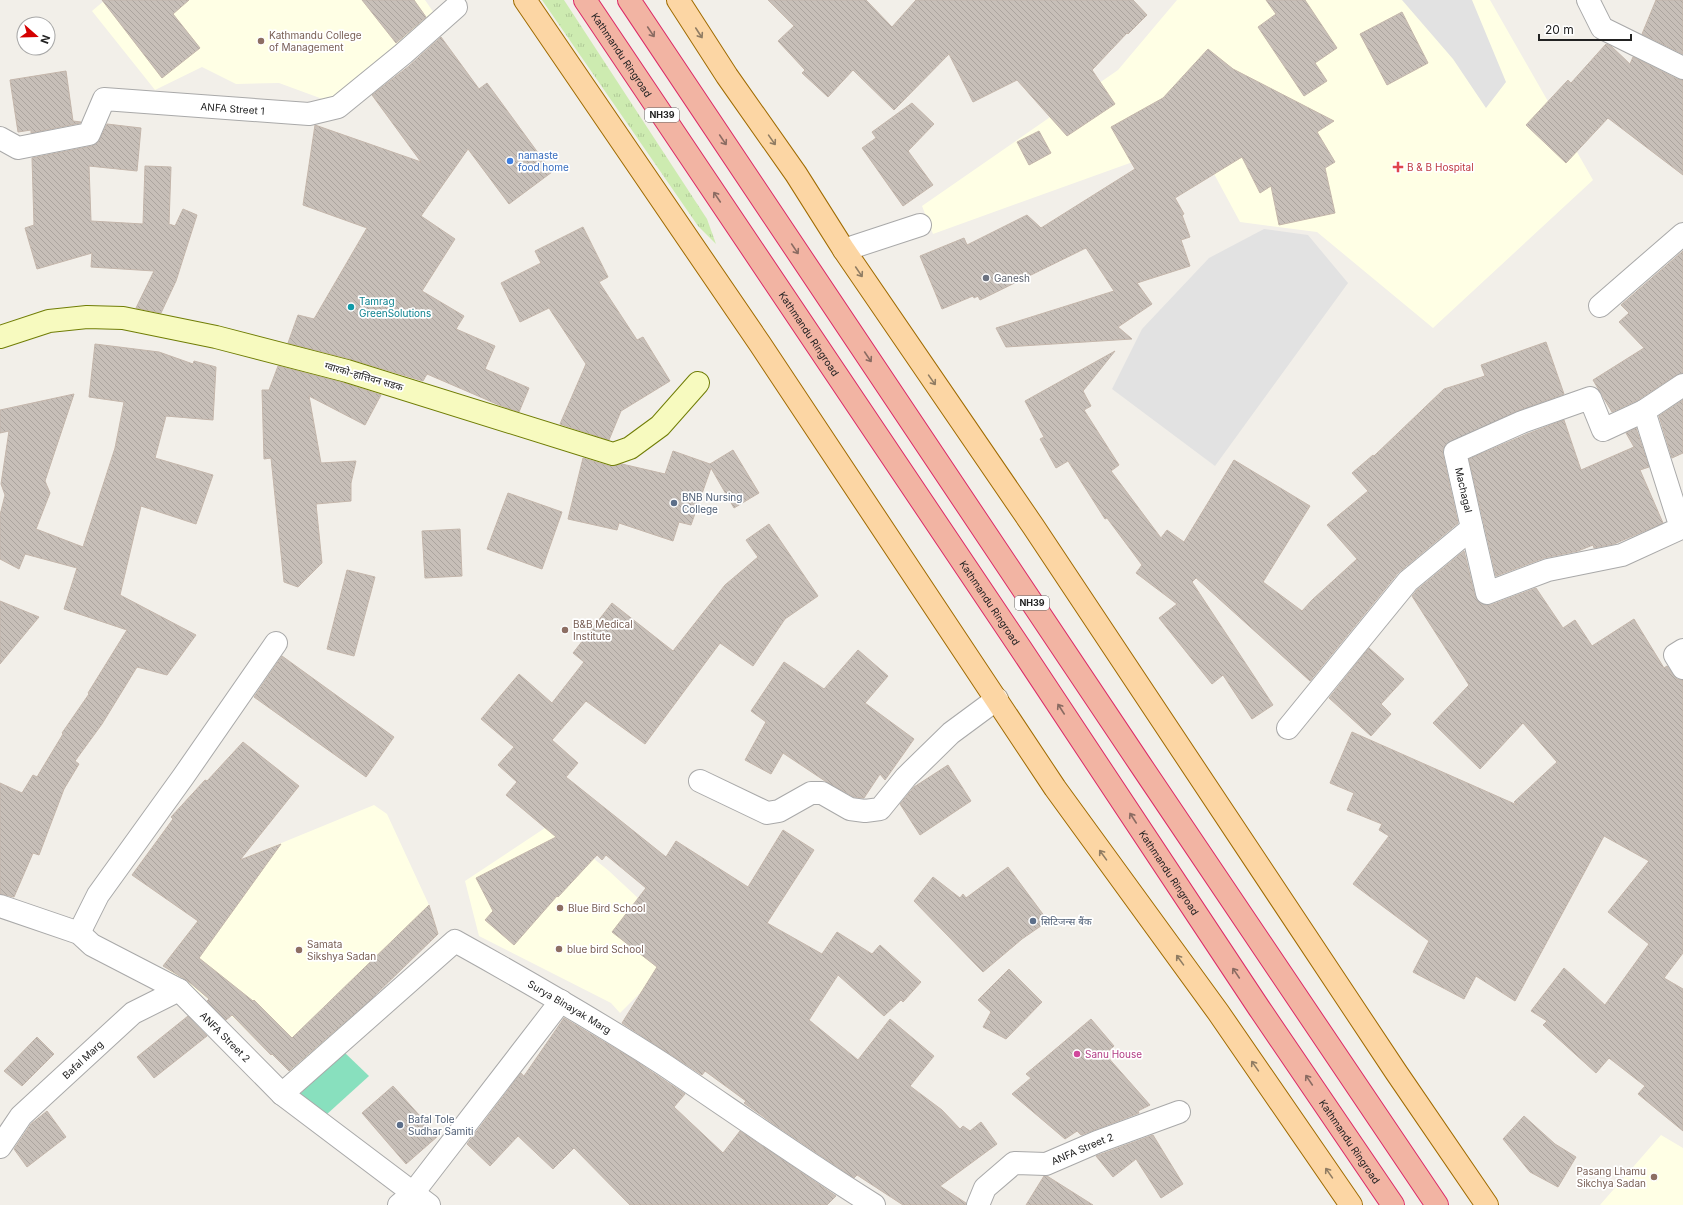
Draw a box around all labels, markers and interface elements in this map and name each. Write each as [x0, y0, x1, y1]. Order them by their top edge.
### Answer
street label: Kathmandu Ringroad [589, 10, 654, 99]
north arrow [16, 16, 56, 56]
scale bar [1539, 16, 1631, 42]
text: 20 m [1545, 22, 1574, 37]
one-way arrow [647, 27, 655, 38]
one-way arrow [695, 27, 703, 38]
place label: Kathmandu College of Management [269, 29, 362, 53]
text: N [37, 33, 53, 46]
marker: Kathmandu College of Management [256, 36, 266, 46]
street label: ANFA Street 1 [200, 100, 265, 117]
road number: NH39 [645, 108, 679, 122]
one-way arrow [719, 135, 727, 146]
one-way arrow [768, 135, 776, 146]
place label: namaste food home [518, 149, 569, 173]
marker: namaste food home [505, 156, 515, 166]
marker: B & B Hospital [1392, 161, 1404, 173]
place label: B & B Hospital [1407, 161, 1474, 173]
one-way arrow [713, 192, 721, 203]
one-way arrow [791, 243, 799, 254]
one-way arrow [855, 266, 863, 277]
place label: Ganesh [994, 272, 1030, 284]
marker: Ganesh [981, 273, 991, 283]
street label: Kathmandu Ringroad [777, 289, 842, 378]
place label: Tamrag GreenSolutions [359, 295, 431, 319]
marker: Tamrag GreenSolutions [346, 302, 356, 312]
one-way arrow [863, 351, 872, 362]
street label: ग्वारको-हात्तिवन सडक [323, 359, 405, 393]
one-way arrow [928, 374, 936, 385]
street label: Machagal [1453, 466, 1475, 514]
place label: BNB Nursing College [682, 491, 742, 515]
marker: BNB Nursing College [669, 498, 679, 508]
street label: Kathmandu Ringroad [957, 558, 1022, 647]
road number: NH39 [1015, 596, 1049, 610]
place label: B&B Medical Institute [573, 618, 633, 642]
marker: B&B Medical Institute [560, 625, 570, 635]
one-way arrow [1057, 704, 1065, 715]
one-way arrow [1129, 812, 1137, 823]
street label: Kathmandu Ringroad [1137, 828, 1202, 917]
one-way arrow [1099, 849, 1107, 860]
place label: Blue Bird School [568, 902, 645, 914]
marker: Blue Bird School [555, 903, 565, 913]
place label: सिटिजन्स बैंक [1041, 915, 1092, 927]
marker: सिटिजन्स बैंक [1028, 916, 1038, 926]
place label: Samata Sikshya Sadan [307, 938, 376, 962]
place label: blue bird School [567, 943, 644, 955]
marker: blue bird School [554, 944, 564, 954]
marker: Samata Sikshya Sadan [294, 945, 304, 955]
one-way arrow [1176, 954, 1184, 965]
one-way arrow [1231, 967, 1240, 978]
street label: Surya Binayak Marg [526, 977, 613, 1036]
street label: ANFA Street 2 [198, 1009, 253, 1065]
street label: Bafal Marg [60, 1038, 105, 1081]
place label: Sanu House [1085, 1048, 1142, 1060]
marker: Sanu House [1072, 1049, 1082, 1059]
one-way arrow [1251, 1061, 1259, 1072]
one-way arrow [1305, 1075, 1313, 1086]
street label: Kathmandu Ringroad [1317, 1097, 1383, 1186]
place label: Bafal Tole Sudhar Samiti [408, 1113, 473, 1137]
marker: Bafal Tole Sudhar Samiti [395, 1120, 405, 1130]
street label: ANFA Street 2 [1049, 1131, 1115, 1167]
place label: Pasang Lhamu Sikchya Sadan [1576, 1165, 1646, 1189]
one-way arrow [1325, 1168, 1333, 1179]
marker: Pasang Lhamu Sikchya Sadan [1649, 1172, 1659, 1182]

